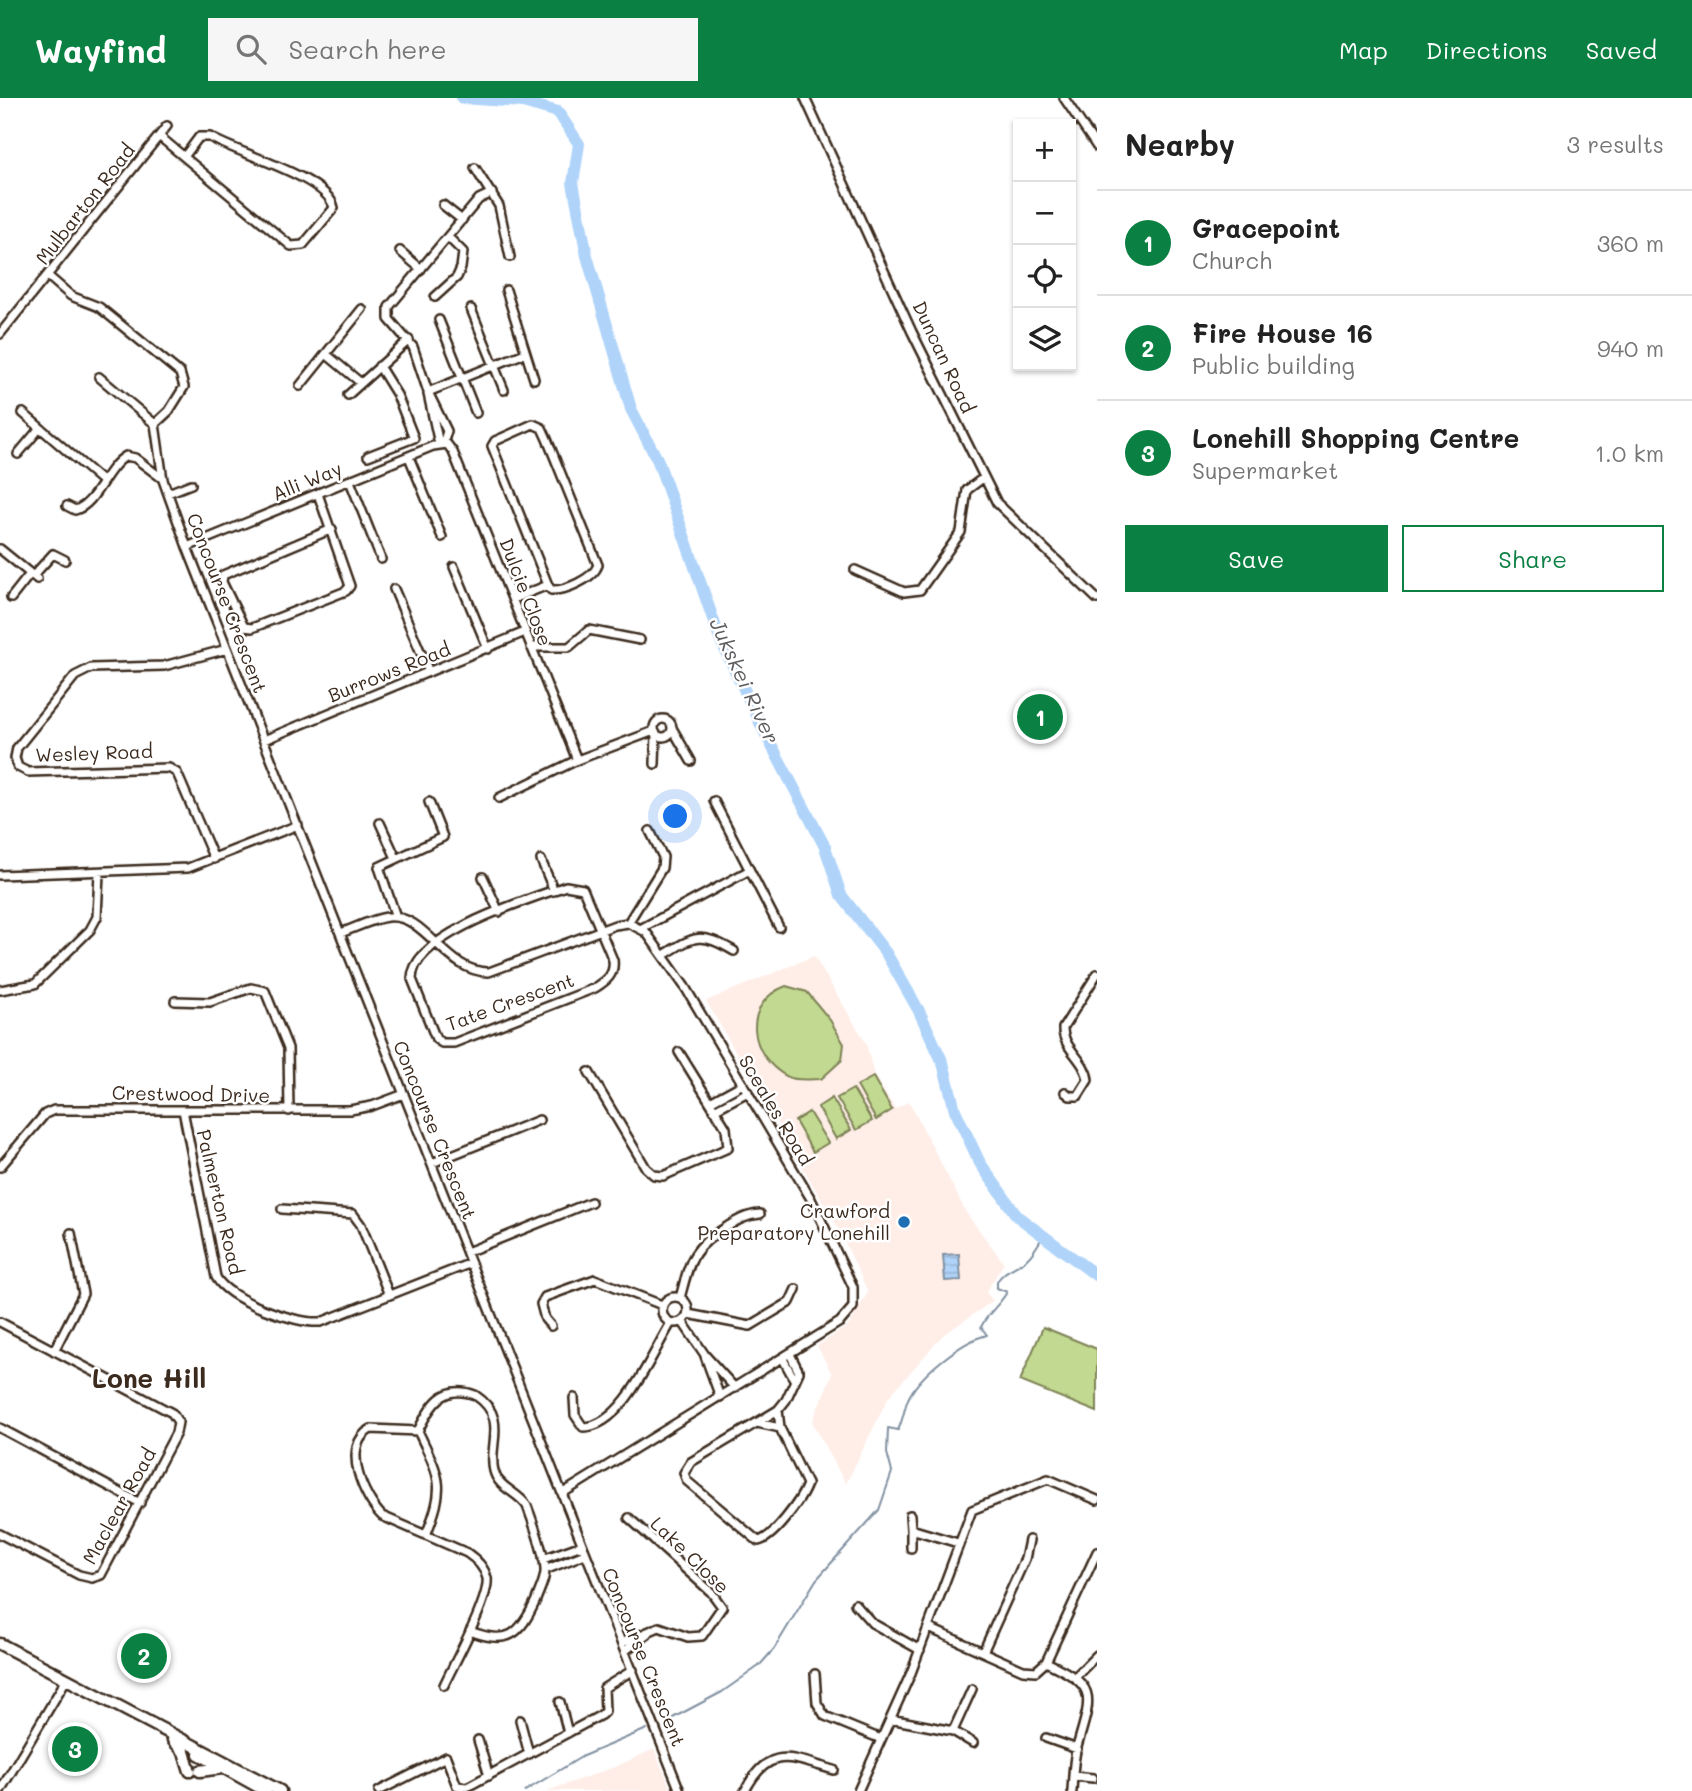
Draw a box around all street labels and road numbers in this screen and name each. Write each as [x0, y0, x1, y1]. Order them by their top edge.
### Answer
street label: Mulbarton Road [29, 138, 140, 269]
street label: Duncan Road [908, 297, 981, 417]
street label: Alli Way [268, 455, 345, 506]
street label: Concourse Crescent [182, 509, 273, 696]
street label: Dulcie Close [494, 534, 558, 649]
street label: Burrows Road [324, 636, 454, 707]
street label: Wesley Road [35, 738, 153, 767]
street label: Tate Crescent [442, 967, 577, 1036]
street label: Concourse Crescent [388, 1037, 483, 1223]
street label: Sceales Road [734, 1050, 819, 1170]
street label: Crestwood Drive [112, 1080, 270, 1107]
street label: Palmerton Road [192, 1127, 249, 1277]
street label: Maclear Road [76, 1443, 161, 1568]
street label: Lake Close [646, 1511, 735, 1598]
street label: Concourse Crescent [597, 1564, 692, 1750]

